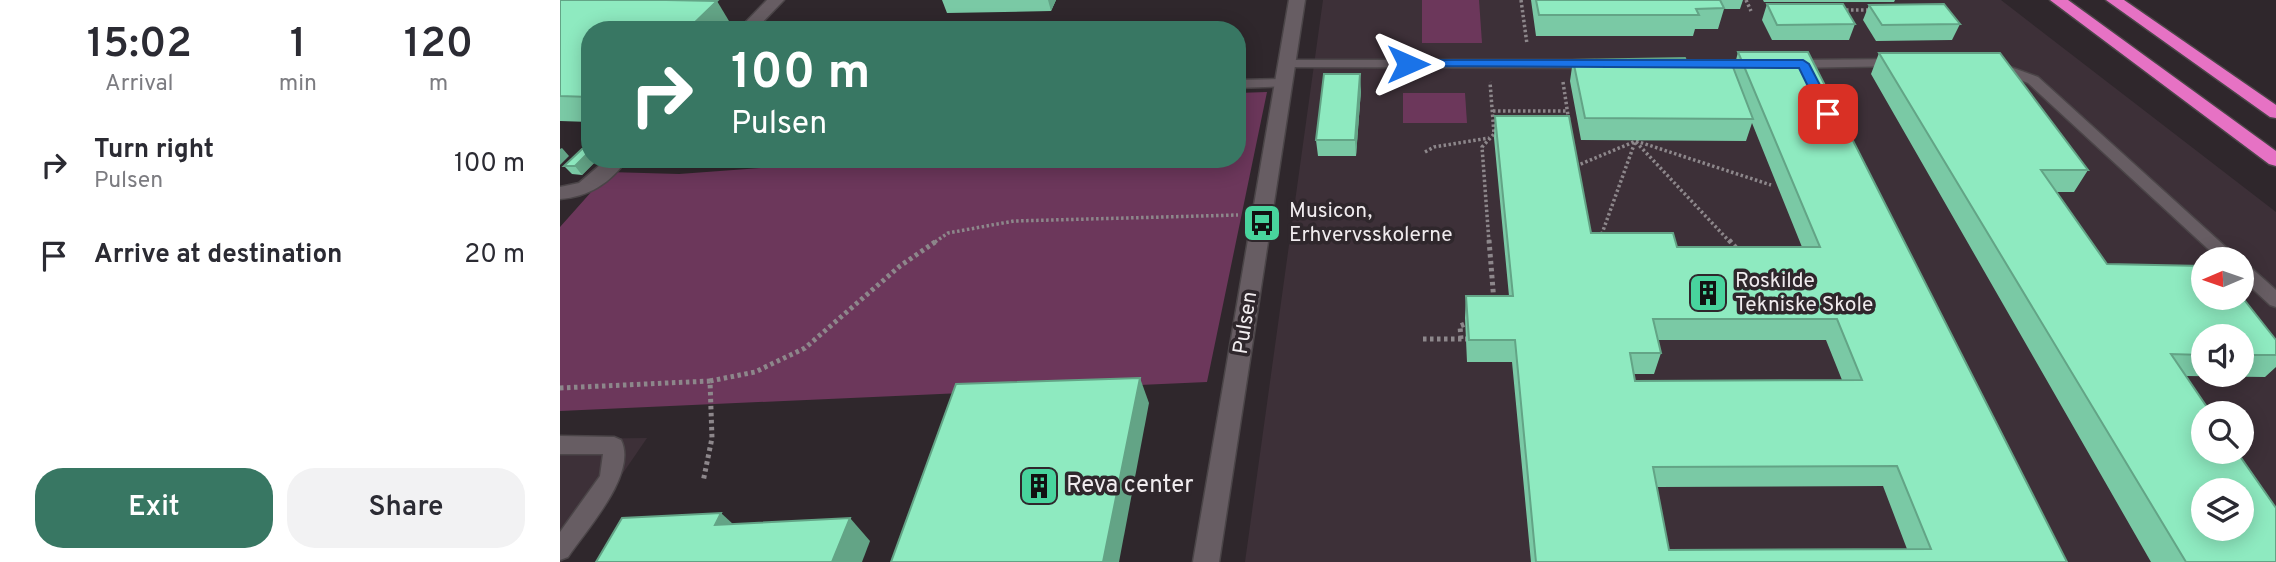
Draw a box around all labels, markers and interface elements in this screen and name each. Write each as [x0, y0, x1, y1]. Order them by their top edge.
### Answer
text: 15:02 [87, 19, 192, 72]
text: 1 [290, 19, 306, 72]
text: 120 [404, 19, 473, 72]
position arrow [1371, 27, 1445, 101]
text: 100 m [731, 44, 870, 106]
icon: right [616, 49, 707, 140]
text: Arrival [105, 70, 174, 99]
text: min [279, 70, 317, 99]
text: m [429, 70, 448, 99]
pin [1798, 84, 1858, 144]
icon: arrive [1809, 95, 1847, 133]
text: Pulsen [731, 105, 827, 145]
text: Turn right [94, 134, 214, 167]
icon: right [35, 146, 73, 184]
text: 100 m [454, 148, 525, 181]
text: Pulsen [94, 167, 163, 196]
place label: Musicon, Erhvervsskolerne [1289, 198, 1453, 249]
bus stop icon: Musicon, Erhvervsskolerne [1241, 202, 1283, 244]
icon: arrive [35, 237, 73, 275]
text: Arrive at destination [94, 239, 342, 272]
text: 20 m [464, 239, 525, 272]
north arrow [2191, 247, 2254, 310]
map controls [2191, 247, 2254, 541]
place label: Roskilde Tekniske Skole [1735, 268, 1873, 319]
building icon: Roskilde Tekniske Skole [1687, 272, 1729, 314]
street label: Pulsen [1228, 290, 1264, 356]
button: sound [2191, 324, 2254, 387]
button: search [2191, 401, 2254, 464]
building icon: Reva center [1018, 465, 1060, 507]
button: Exit [35, 468, 273, 548]
button: Share [287, 468, 525, 548]
place label: Reva center [1066, 471, 1194, 501]
button: layers [2191, 478, 2254, 541]

